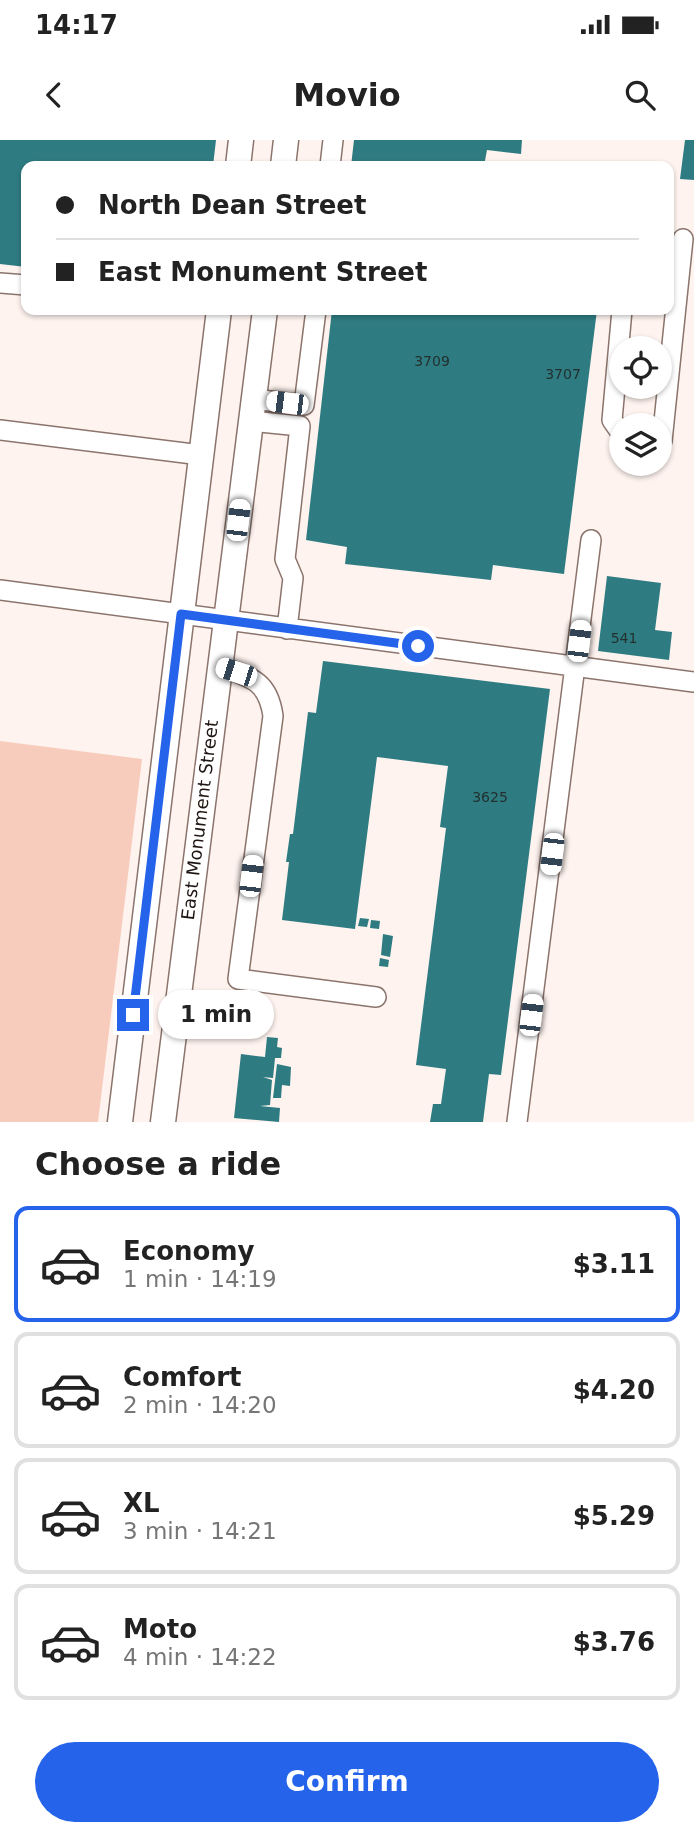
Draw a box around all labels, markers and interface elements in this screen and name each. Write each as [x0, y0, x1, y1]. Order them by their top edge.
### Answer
text: 14:17 [35, 10, 118, 40]
icon: back [35, 76, 73, 114]
text: Movio [293, 76, 401, 114]
icon: search [621, 76, 659, 114]
text: North Dean Street [98, 190, 366, 220]
text: East Monument Street [98, 257, 427, 287]
map controls [609, 336, 672, 476]
button: locate [609, 336, 672, 399]
house number: 3709 [414, 353, 450, 369]
house number: 3707 [545, 366, 581, 382]
car [265, 390, 310, 416]
button: layers [609, 413, 672, 476]
car [226, 498, 251, 542]
car [567, 619, 592, 663]
route start [402, 630, 434, 662]
house number: 541 [611, 630, 637, 646]
car [213, 656, 260, 688]
street label: East Monument Street [177, 719, 222, 921]
house number: 3625 [472, 789, 508, 805]
car [540, 832, 565, 876]
car [239, 854, 264, 898]
callout: 1 min [158, 990, 273, 1040]
car [519, 993, 544, 1037]
route end [117, 999, 149, 1031]
text: 1 min [180, 1001, 252, 1027]
text: Choose a ride [35, 1145, 281, 1183]
icon: car [39, 1233, 102, 1296]
text: Economy [123, 1236, 254, 1266]
text: $3.11 [573, 1249, 655, 1279]
text: 1 min · 14:19 [123, 1266, 277, 1292]
icon: car [39, 1359, 102, 1422]
text: Comfort [123, 1362, 241, 1392]
text: $4.20 [573, 1375, 655, 1405]
text: 2 min · 14:20 [123, 1392, 277, 1418]
icon: car [39, 1485, 102, 1548]
text: XL [123, 1488, 160, 1518]
text: $5.29 [573, 1501, 655, 1531]
text: 3 min · 14:21 [123, 1518, 277, 1544]
icon: car [39, 1611, 102, 1674]
text: Moto [123, 1614, 197, 1644]
text: $3.76 [573, 1627, 655, 1657]
text: 4 min · 14:22 [123, 1644, 277, 1670]
button: Confirm [35, 1742, 659, 1822]

